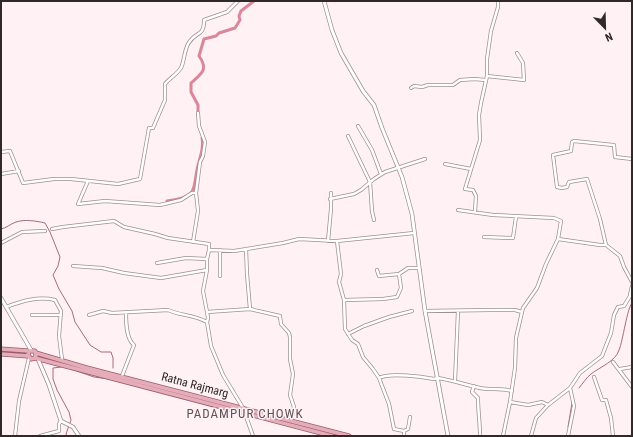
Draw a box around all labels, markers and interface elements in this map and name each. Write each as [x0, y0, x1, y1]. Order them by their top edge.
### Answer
north arrow [585, 8, 625, 48]
text: N [603, 29, 614, 44]
street label: Ratna Rajmarg [160, 369, 230, 401]
district label: PADAMPUR CHOWK [186, 406, 304, 421]

